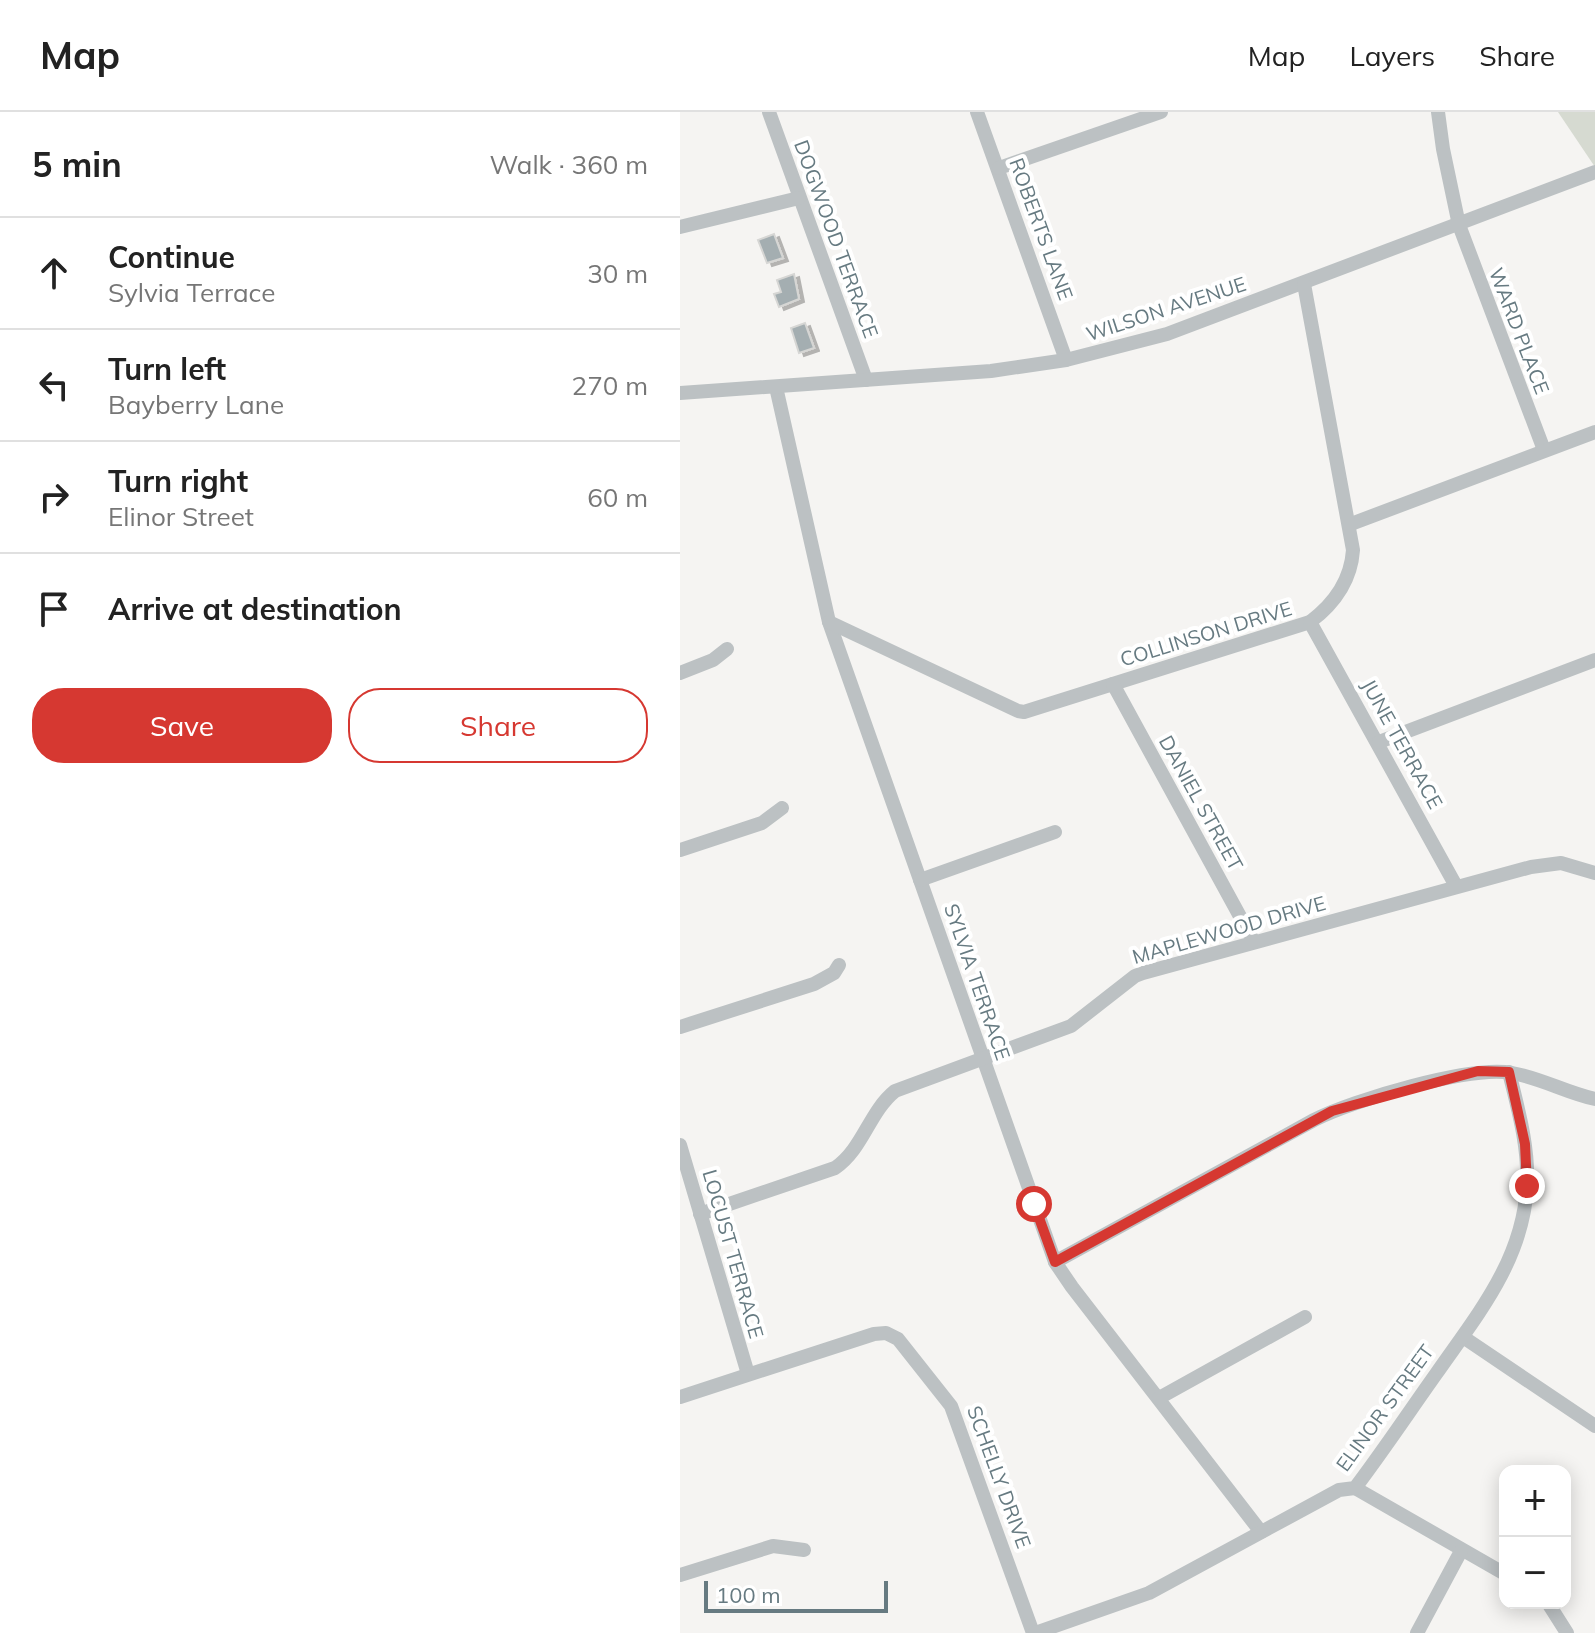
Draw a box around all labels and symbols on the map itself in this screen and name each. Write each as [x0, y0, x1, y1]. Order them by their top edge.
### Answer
street label: DOGWOOD TERRACE [789, 136, 884, 341]
street label: ROBERTS LANE [1004, 154, 1079, 303]
street label: WARD PLACE [1484, 264, 1555, 398]
street label: WILSON AVENUE [1083, 271, 1249, 346]
street label: COLLINSON DRIVE [1117, 595, 1295, 672]
street label: JUNE TERRACE [1357, 675, 1448, 813]
street label: DANIEL STREET [1154, 731, 1249, 875]
street label: MAPLEWOOD DRIVE [1129, 890, 1328, 969]
street label: SYLVIA TERRACE [939, 900, 1016, 1063]
street label: LOCUST TERRACE [697, 1167, 770, 1341]
route end [1509, 1168, 1545, 1204]
route start [1016, 1186, 1052, 1222]
street label: ELINOR STREET [1330, 1339, 1439, 1476]
street label: SCHELLY DRIVE [962, 1402, 1037, 1551]
scale bar [704, 1577, 888, 1613]

